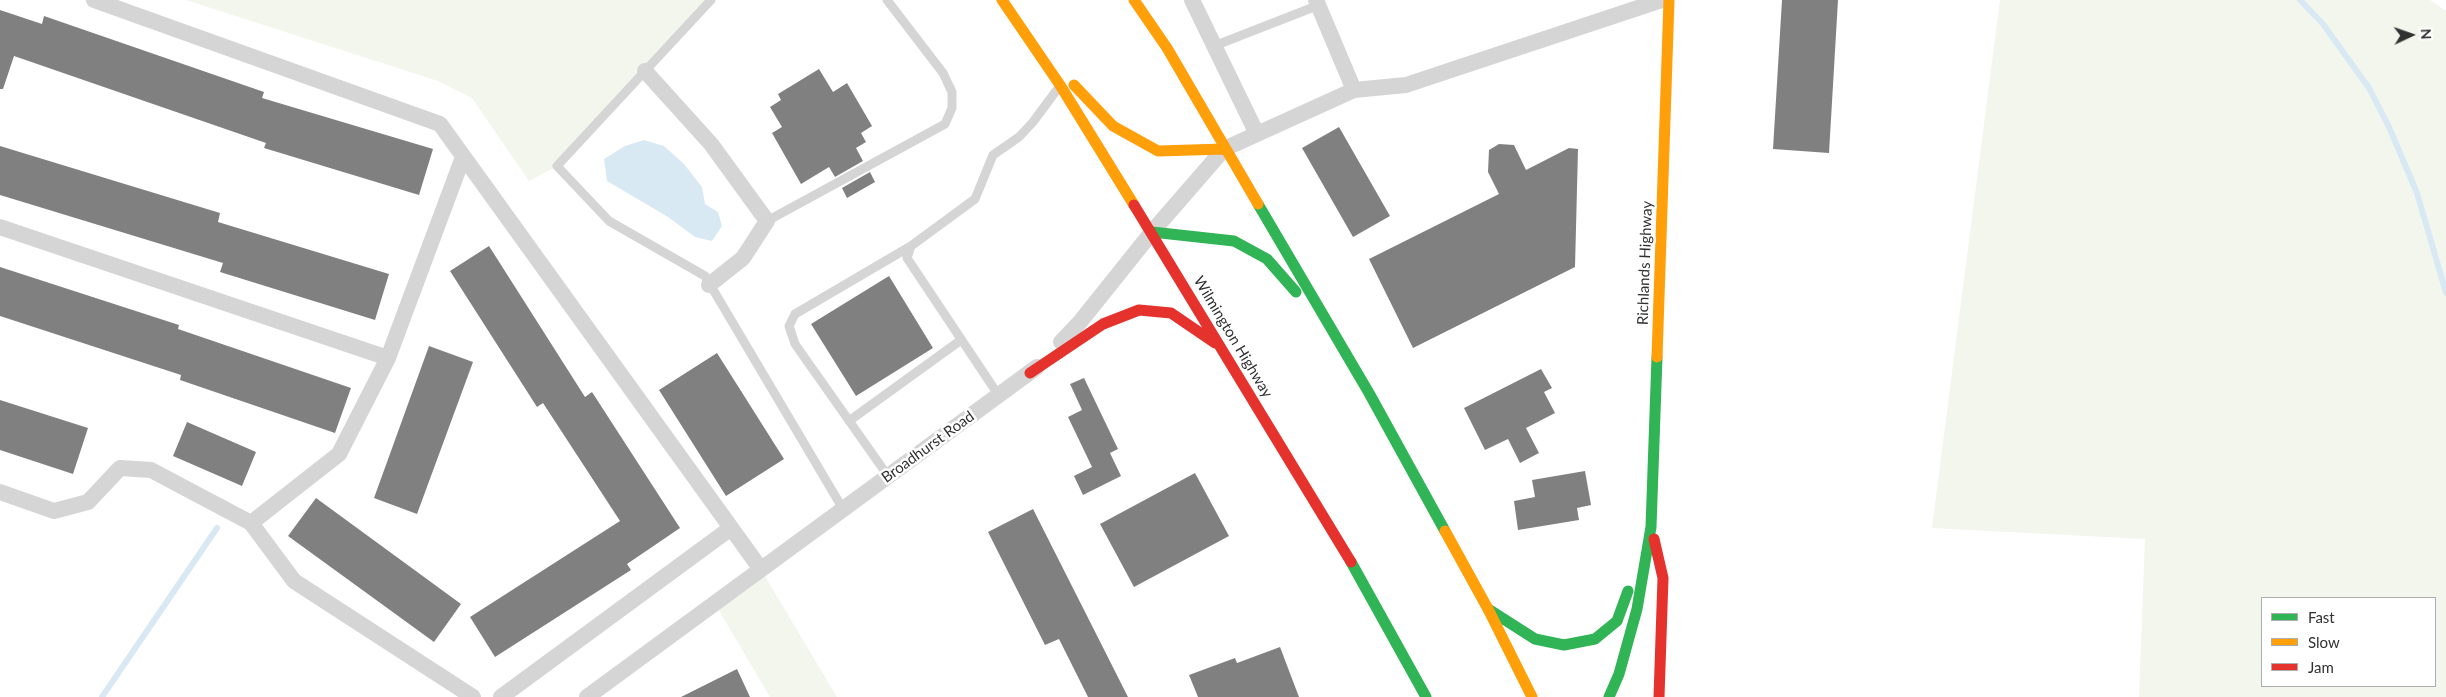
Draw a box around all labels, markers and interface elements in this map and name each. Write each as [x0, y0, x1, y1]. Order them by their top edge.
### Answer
north arrow [2386, 10, 2436, 60]
text: N [2418, 28, 2435, 40]
street label: Richlands Highway [1634, 201, 1656, 325]
street label: Wilmington Highway [1190, 273, 1276, 401]
street label: Broadhurst Road [878, 407, 978, 487]
legend [2261, 597, 2436, 687]
text: Fast [2308, 608, 2335, 626]
text: Slow [2308, 633, 2340, 651]
text: Jam [2308, 658, 2334, 676]

